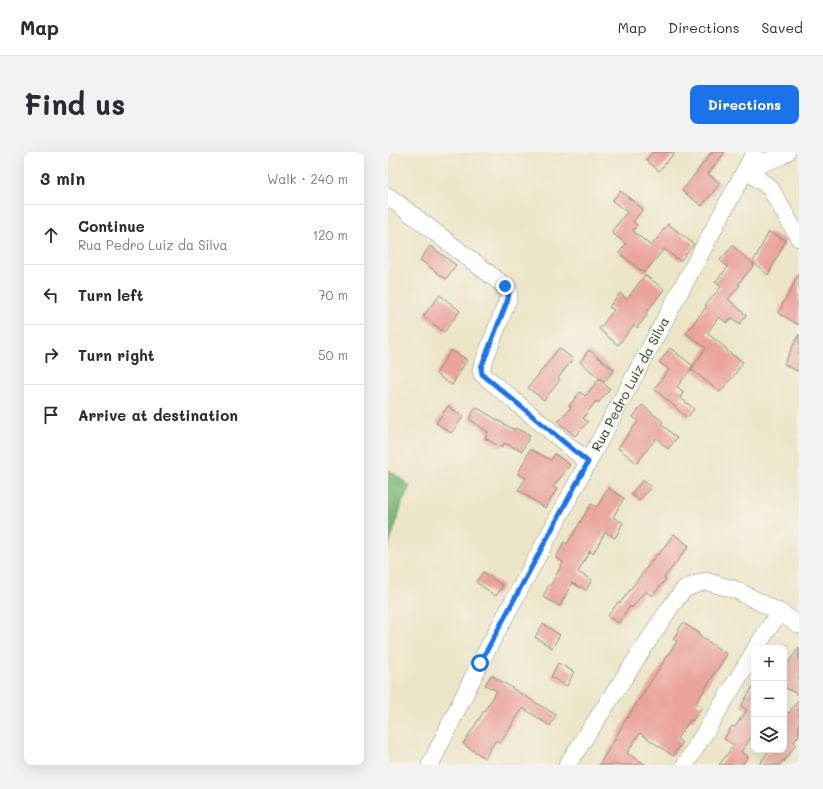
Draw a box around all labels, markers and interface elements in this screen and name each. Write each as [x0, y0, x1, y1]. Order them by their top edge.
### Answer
text: Map [20, 15, 59, 40]
text: Map [618, 18, 646, 37]
text: Directions [668, 18, 739, 37]
text: Saved [761, 18, 803, 37]
button: Directions [690, 85, 799, 124]
text: Find us [24, 86, 125, 122]
text: 3 min [40, 167, 85, 189]
text: Walk · 240 m [267, 170, 348, 187]
text: Continue [78, 216, 145, 236]
icon: ahead [40, 224, 62, 246]
text: 120 m [312, 226, 348, 243]
text: Rua Pedro Luiz da Silva [78, 236, 228, 253]
route end [496, 277, 514, 295]
icon: left [40, 284, 62, 306]
text: Turn left [78, 285, 143, 305]
text: 70 m [318, 286, 348, 303]
street label: Rua Pedro Luiz da Silva [587, 314, 672, 454]
icon: right [40, 344, 62, 366]
text: Turn right [78, 345, 155, 365]
text: 50 m [318, 346, 348, 363]
icon: arrive [40, 404, 62, 426]
text: Arrive at destination [78, 405, 238, 425]
map controls [751, 645, 787, 753]
button: + [751, 645, 787, 681]
route start [471, 654, 489, 672]
button: − [751, 681, 787, 717]
button: layers [751, 717, 787, 753]

